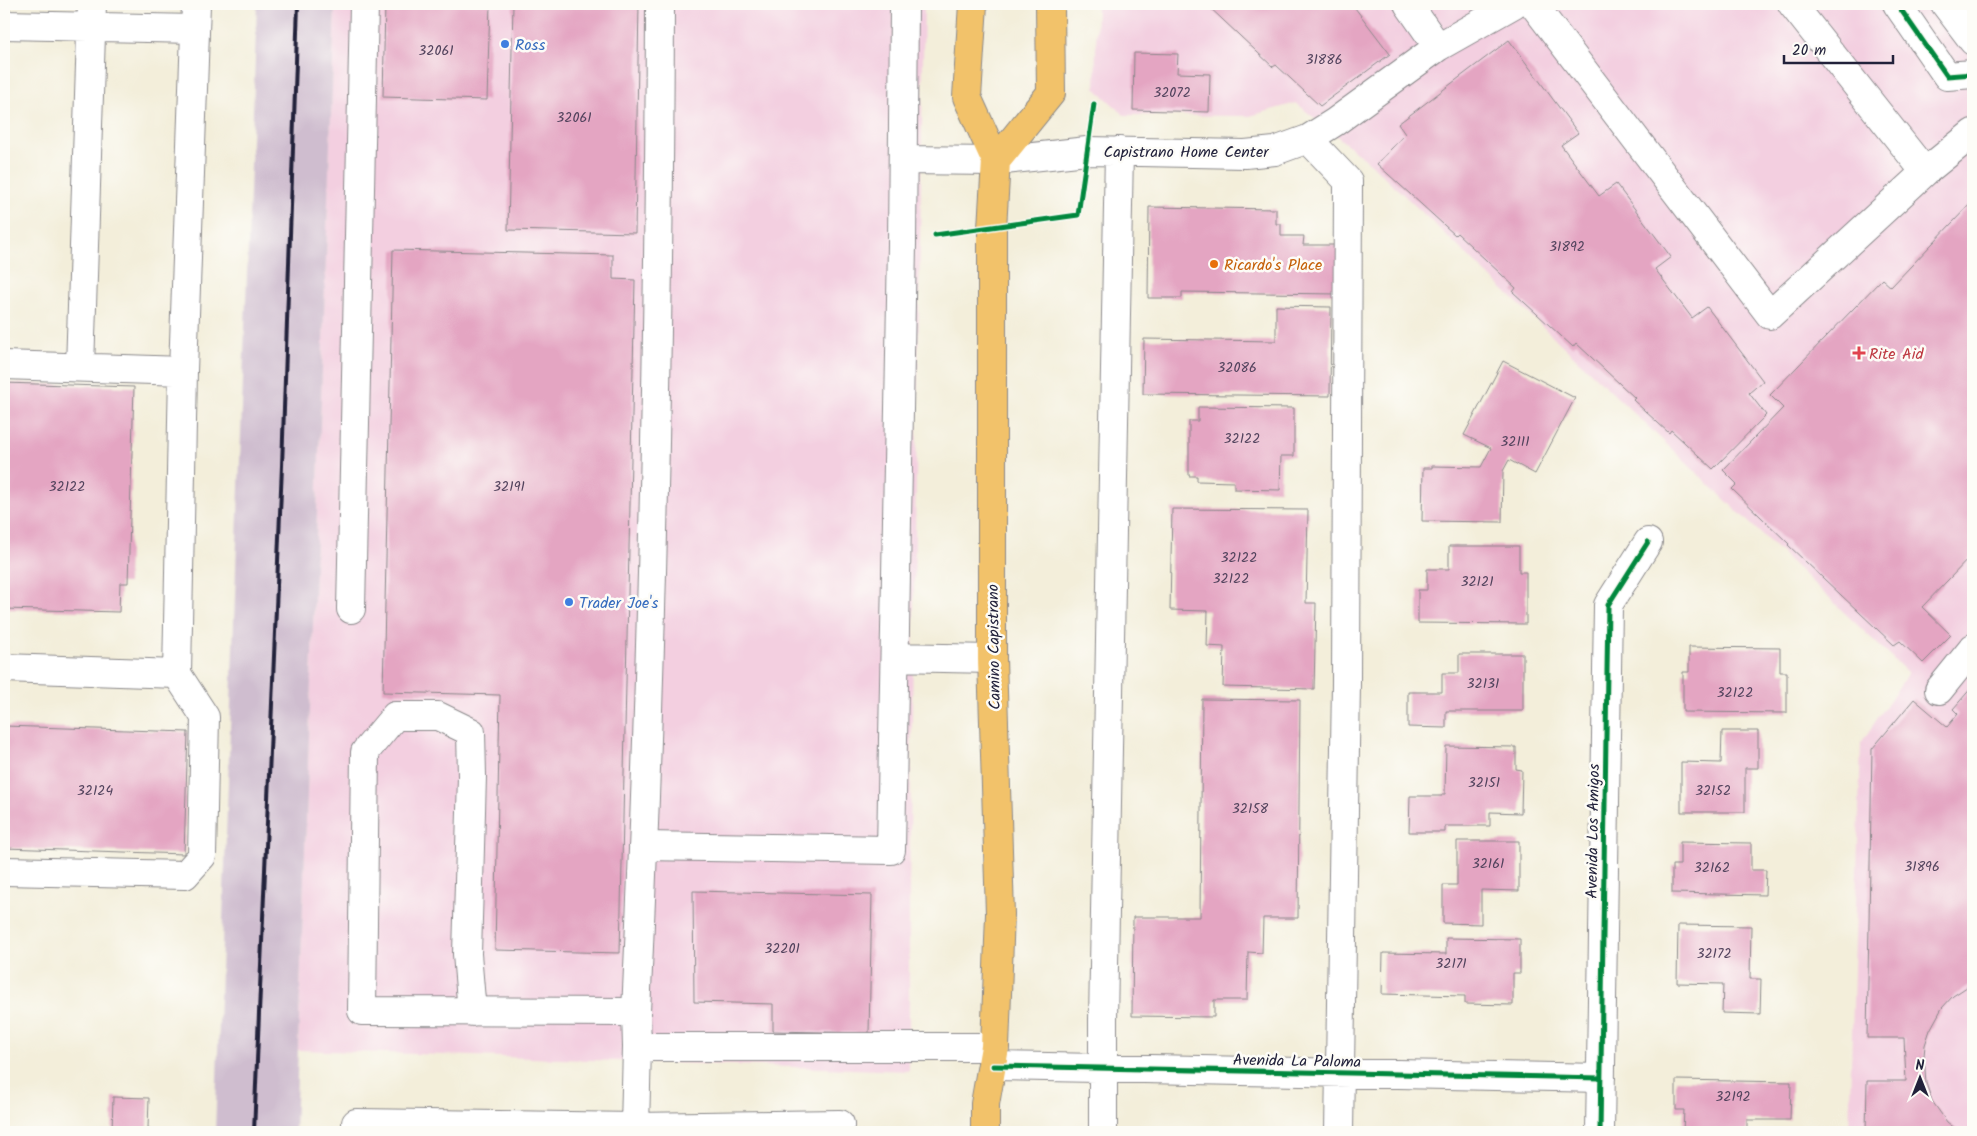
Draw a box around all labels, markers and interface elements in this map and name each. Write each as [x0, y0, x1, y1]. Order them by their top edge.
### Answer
scale bar [1784, 32, 1893, 64]
place label: Ross [515, 33, 545, 58]
marker: Ross [499, 38, 511, 50]
text: 20 m [1792, 39, 1826, 63]
house number: 32061 [418, 40, 454, 62]
house number: 31886 [1305, 49, 1343, 71]
house number: 32072 [1153, 82, 1191, 104]
house number: 32061 [556, 107, 592, 129]
street label: Capistrano Home Center [1104, 140, 1270, 165]
house number: 31892 [1549, 236, 1585, 258]
place label: Ricardo's Place [1224, 253, 1322, 278]
marker: Ricardo's Place [1208, 258, 1220, 270]
place label: Rite Aid [1869, 342, 1924, 367]
marker: Rite Aid [1853, 347, 1865, 359]
house number: 32086 [1217, 357, 1257, 379]
house number: 32122 [1224, 428, 1260, 450]
house number: 32111 [1500, 431, 1530, 453]
house number: 32122 [49, 476, 85, 498]
house number: 32191 [493, 476, 525, 498]
house number: 32122 [1221, 547, 1257, 569]
house number: 32122 [1213, 568, 1249, 590]
house number: 32121 [1460, 571, 1494, 593]
street label: Camino Capistrano [981, 584, 1008, 710]
place label: Trader Joe's [579, 591, 659, 616]
marker: Trader Joe's [563, 596, 575, 608]
house number: 32131 [1467, 673, 1499, 695]
house number: 32122 [1717, 682, 1753, 704]
street label: Avenida Los Amigos [1580, 763, 1607, 899]
house number: 32151 [1468, 772, 1500, 794]
house number: 32124 [77, 780, 113, 802]
house number: 32152 [1695, 780, 1731, 802]
house number: 32158 [1232, 798, 1269, 820]
house number: 32161 [1472, 853, 1504, 875]
house number: 31896 [1904, 856, 1940, 878]
house number: 32162 [1694, 857, 1730, 879]
house number: 32201 [764, 938, 800, 960]
house number: 32172 [1696, 943, 1732, 965]
house number: 32171 [1435, 953, 1467, 975]
street label: Avenida La Paloma [1233, 1048, 1361, 1075]
north arrow [1894, 1054, 1944, 1104]
text: N [1916, 1055, 1925, 1077]
house number: 32192 [1715, 1086, 1751, 1108]

